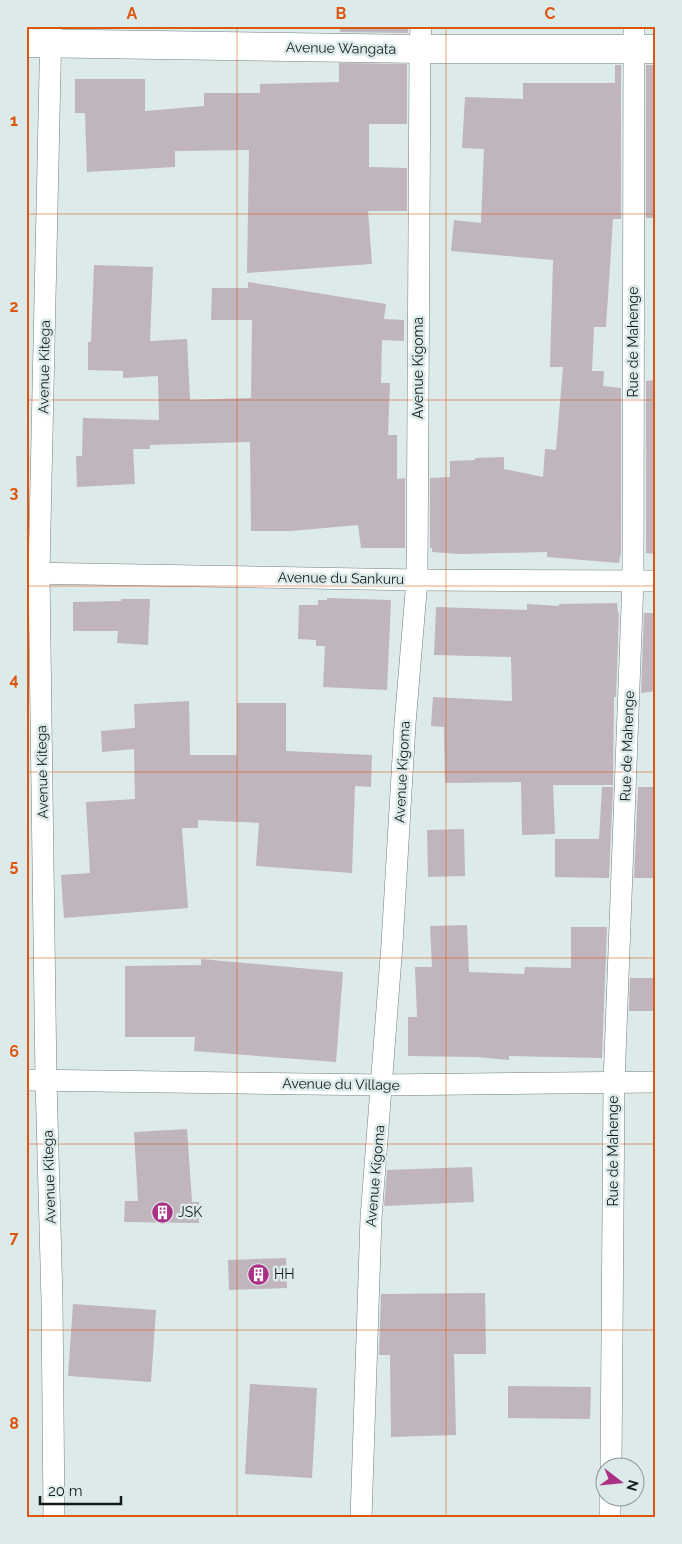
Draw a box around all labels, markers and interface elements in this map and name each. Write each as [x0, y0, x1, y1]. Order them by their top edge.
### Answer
text: A [127, 4, 138, 23]
text: B [336, 4, 347, 23]
text: C [545, 4, 556, 23]
street label: Avenue Wangata [286, 39, 396, 57]
text: 1 [10, 111, 18, 130]
street label: Rue de Mahenge [625, 287, 641, 397]
text: 2 [9, 297, 19, 316]
street label: Avenue Kigoma [410, 317, 426, 419]
street label: Avenue Kitega [35, 320, 53, 414]
text: 3 [10, 483, 19, 502]
street label: Avenue du Sankuru [278, 569, 404, 587]
text: 4 [9, 670, 19, 689]
street label: Rue de Mahenge [617, 690, 637, 802]
street label: Avenue Kigoma [391, 721, 413, 823]
street label: Avenue Kitega [33, 725, 51, 819]
text: 5 [10, 856, 19, 875]
text: 6 [9, 1042, 19, 1061]
street label: Avenue du Village [282, 1075, 400, 1093]
street label: Rue de Mahenge [605, 1096, 621, 1206]
street label: Avenue Kigoma [363, 1124, 387, 1228]
street label: Avenue Kitega [39, 1130, 59, 1224]
building icon: JSK [150, 1200, 174, 1224]
place label: JSK [178, 1204, 202, 1220]
text: 7 [10, 1228, 19, 1247]
building icon: HH [246, 1262, 270, 1286]
place label: HH [274, 1266, 295, 1282]
text: 8 [9, 1414, 19, 1433]
north arrow [594, 1456, 644, 1506]
scale bar [40, 1474, 121, 1506]
text: N [623, 1478, 642, 1493]
text: 20 m [48, 1482, 83, 1500]

